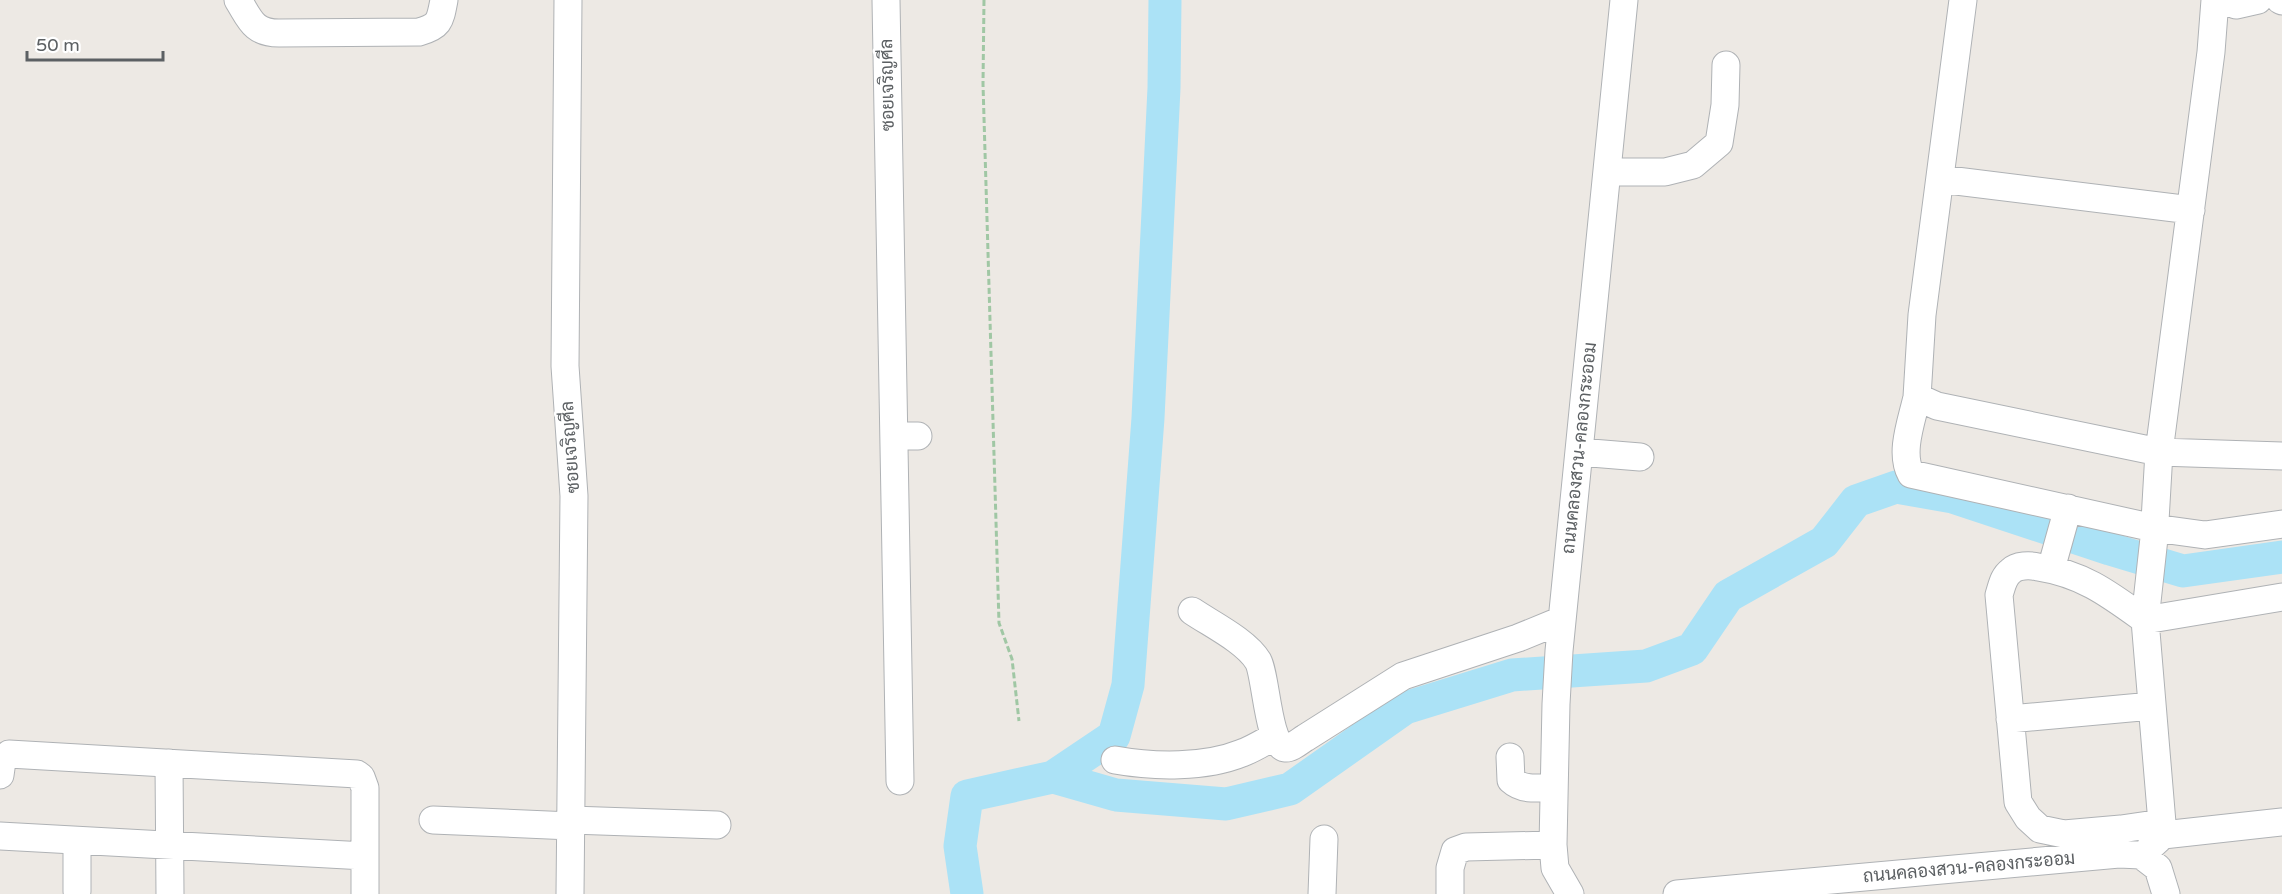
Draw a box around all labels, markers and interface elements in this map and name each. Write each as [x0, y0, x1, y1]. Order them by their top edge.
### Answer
scale bar [27, 24, 164, 62]
text: 50 m [36, 34, 80, 56]
street label: ซอยเจริญศีล [873, 39, 899, 131]
street label: ถนนคลองสวน-คลองกระออม [1557, 341, 1601, 555]
street label: ซอยเจริญศีล [554, 400, 584, 494]
street label: ถนนคลองสวน-คลองกระออม [1862, 847, 2076, 887]

